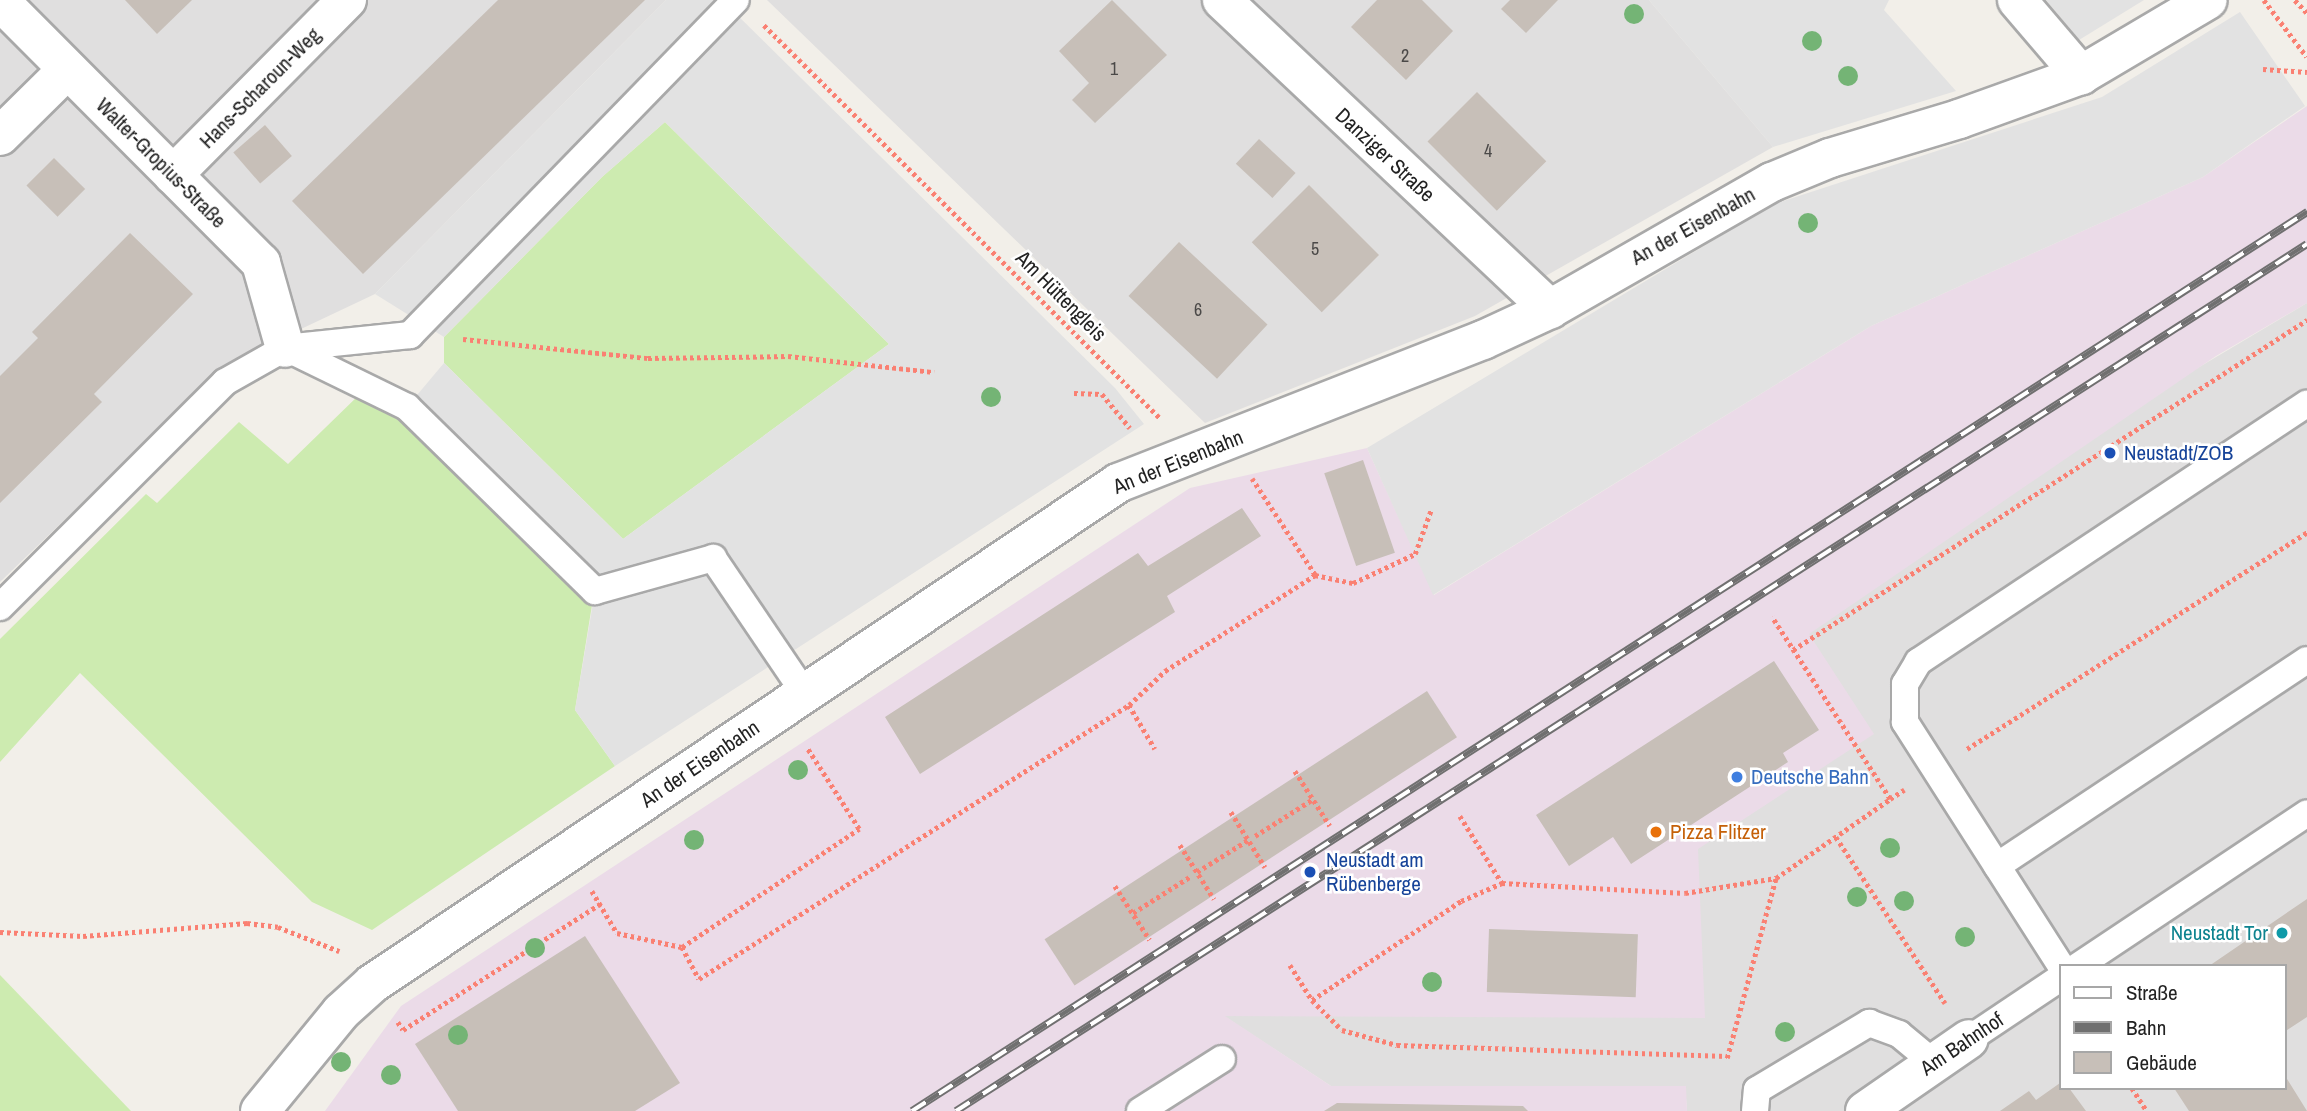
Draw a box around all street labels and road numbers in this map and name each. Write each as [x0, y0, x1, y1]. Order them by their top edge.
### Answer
street label: Hans-Scharoun-Weg [194, 22, 326, 154]
street label: Walter-Gropius-Straße [91, 93, 231, 233]
street label: Danziger Straße [1330, 103, 1440, 207]
street label: An der Eisenbahn [1627, 182, 1759, 270]
street label: Am Hüttengleis [1010, 245, 1112, 347]
street label: An der Eisenbahn [1109, 424, 1247, 500]
street label: An der Eisenbahn [636, 715, 764, 813]
street label: Am Bahnhof [1916, 1007, 2008, 1081]

